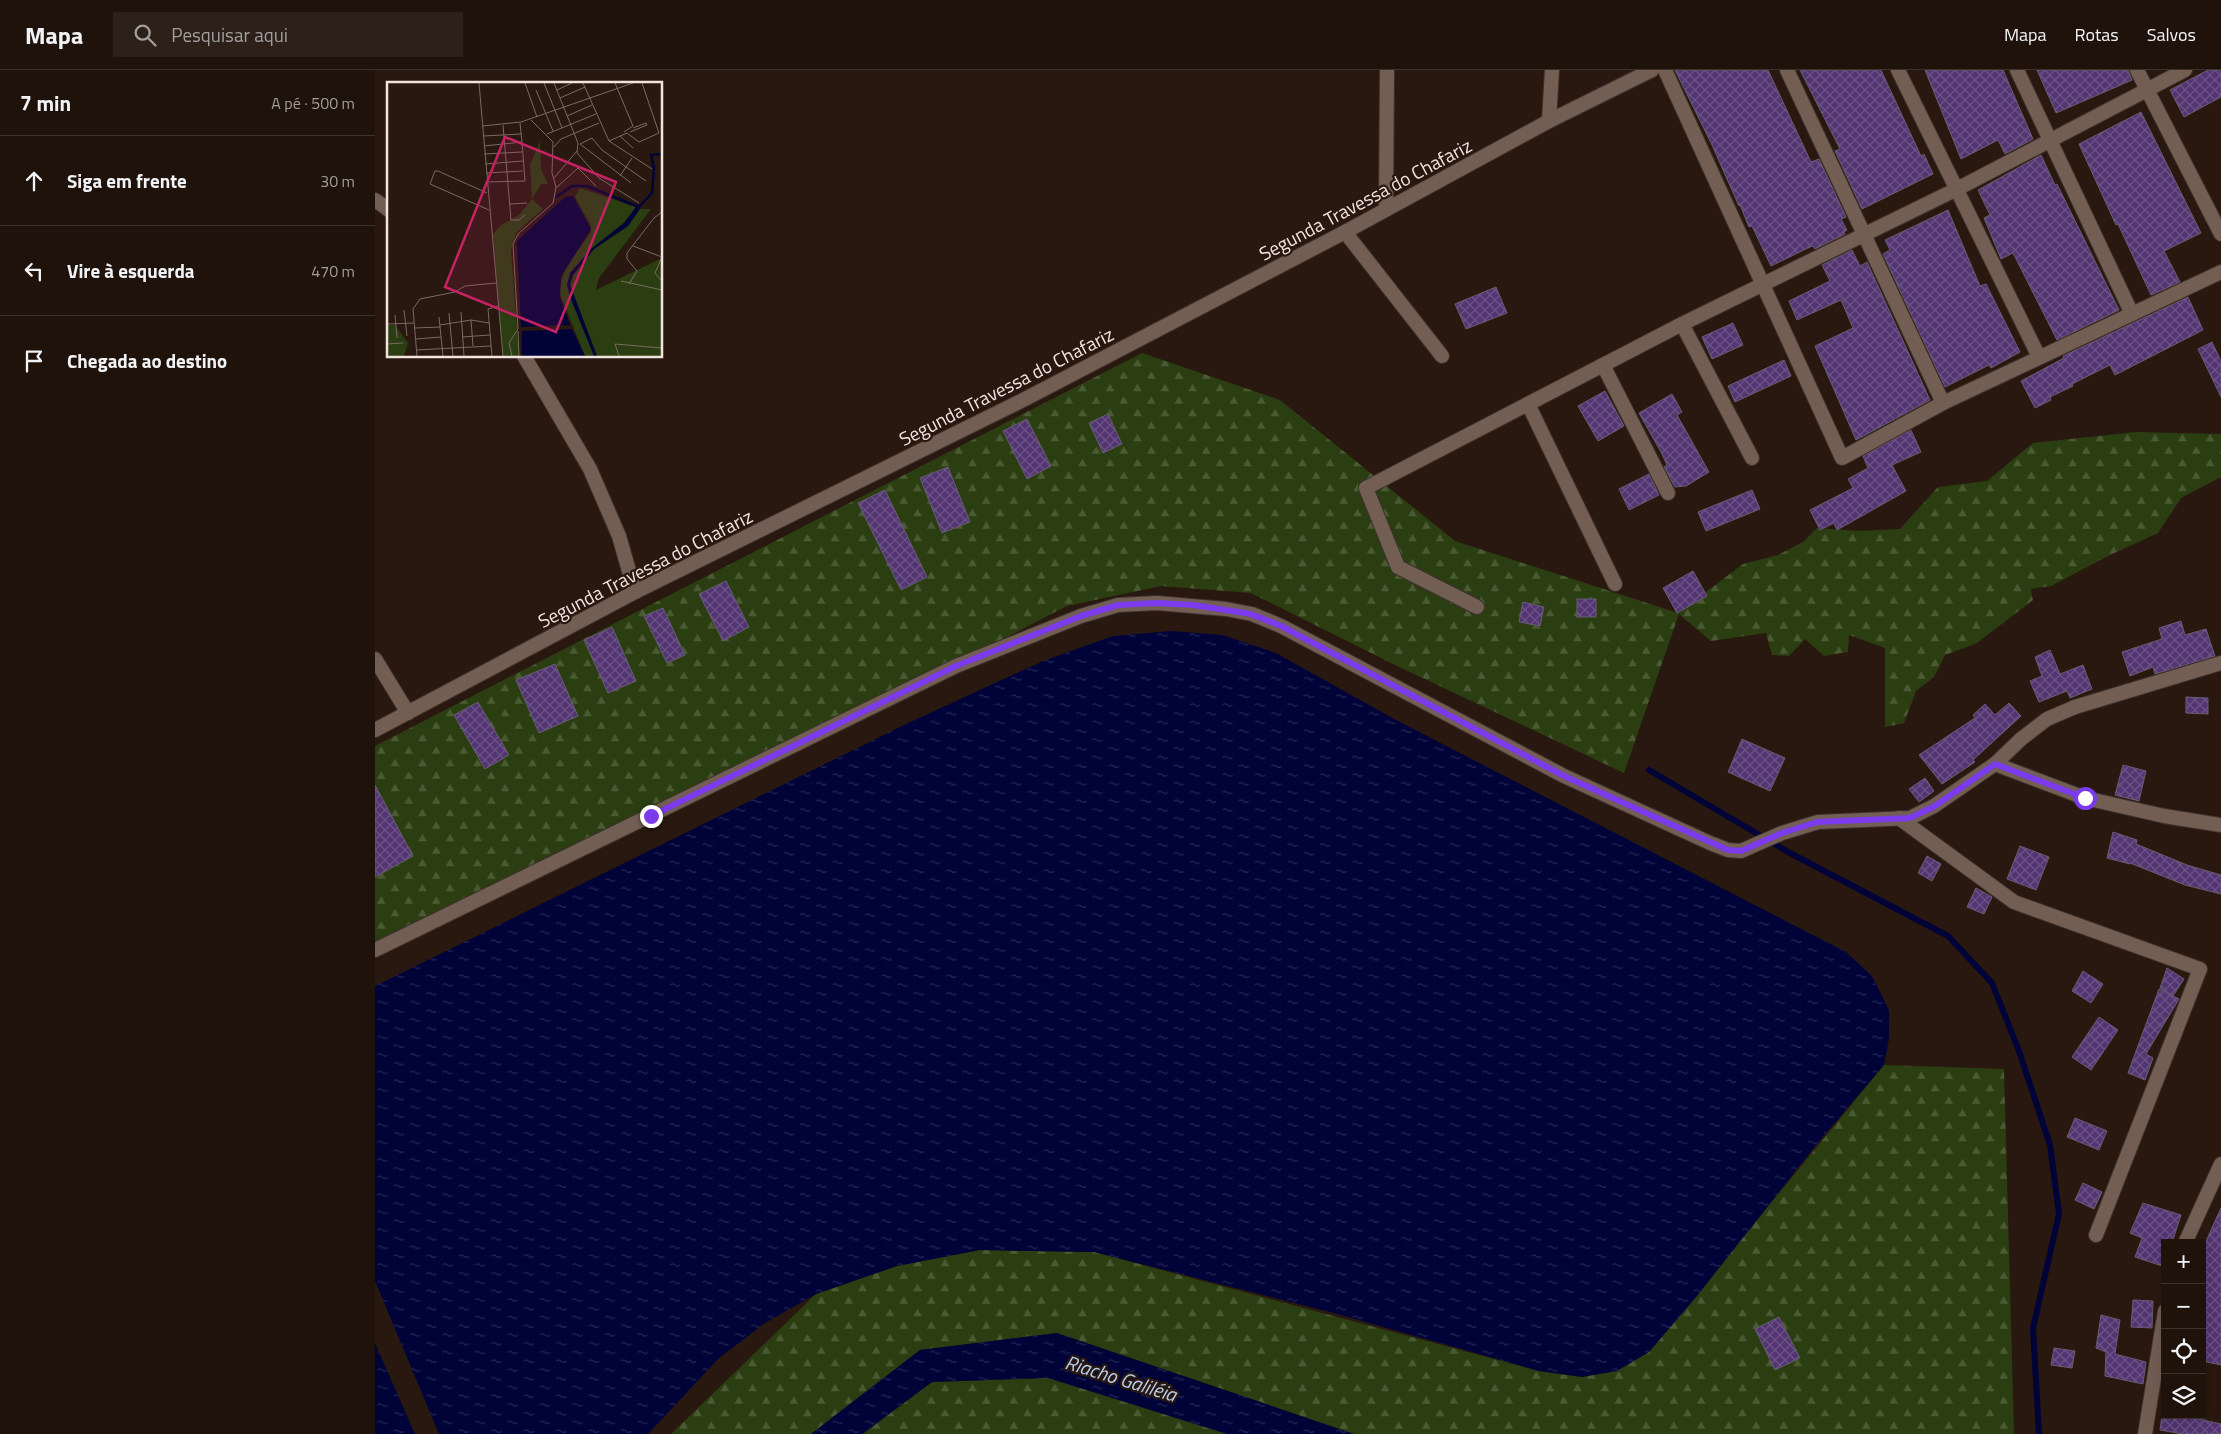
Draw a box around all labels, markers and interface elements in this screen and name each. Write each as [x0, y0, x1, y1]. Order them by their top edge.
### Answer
search box [113, 12, 463, 57]
text: Mapa [25, 17, 83, 53]
text: Pesquisar aqui [171, 20, 288, 49]
icon: search [131, 21, 159, 49]
text: Mapa [2004, 21, 2047, 48]
text: Rotas [2075, 21, 2119, 48]
text: Salvos [2147, 21, 2196, 48]
inset map [387, 82, 663, 358]
text: 7 min [20, 87, 71, 119]
text: A pé · 500 m [271, 91, 355, 115]
street label: Segunda Travessa do Chafariz [1253, 130, 1477, 268]
text: Siga em frente [67, 166, 187, 195]
icon: ahead [20, 167, 48, 195]
text: 30 m [320, 169, 355, 193]
text: Vire à esquerda [67, 256, 195, 285]
icon: left [20, 257, 48, 285]
text: 470 m [311, 259, 355, 283]
street label: Segunda Travessa do Chafariz [894, 319, 1118, 453]
text: Chegada ao destino [67, 346, 227, 375]
icon: arrive [20, 347, 48, 375]
street label: Segunda Travessa do Chafariz [533, 501, 757, 635]
route start [2074, 787, 2097, 810]
route end [640, 805, 663, 828]
map controls [2161, 1239, 2206, 1419]
button: + [2161, 1239, 2206, 1284]
button: − [2161, 1284, 2206, 1329]
button: locate [2161, 1329, 2206, 1374]
water label: Riacho Galiléia [1061, 1346, 1182, 1410]
button: layers [2161, 1374, 2206, 1419]

